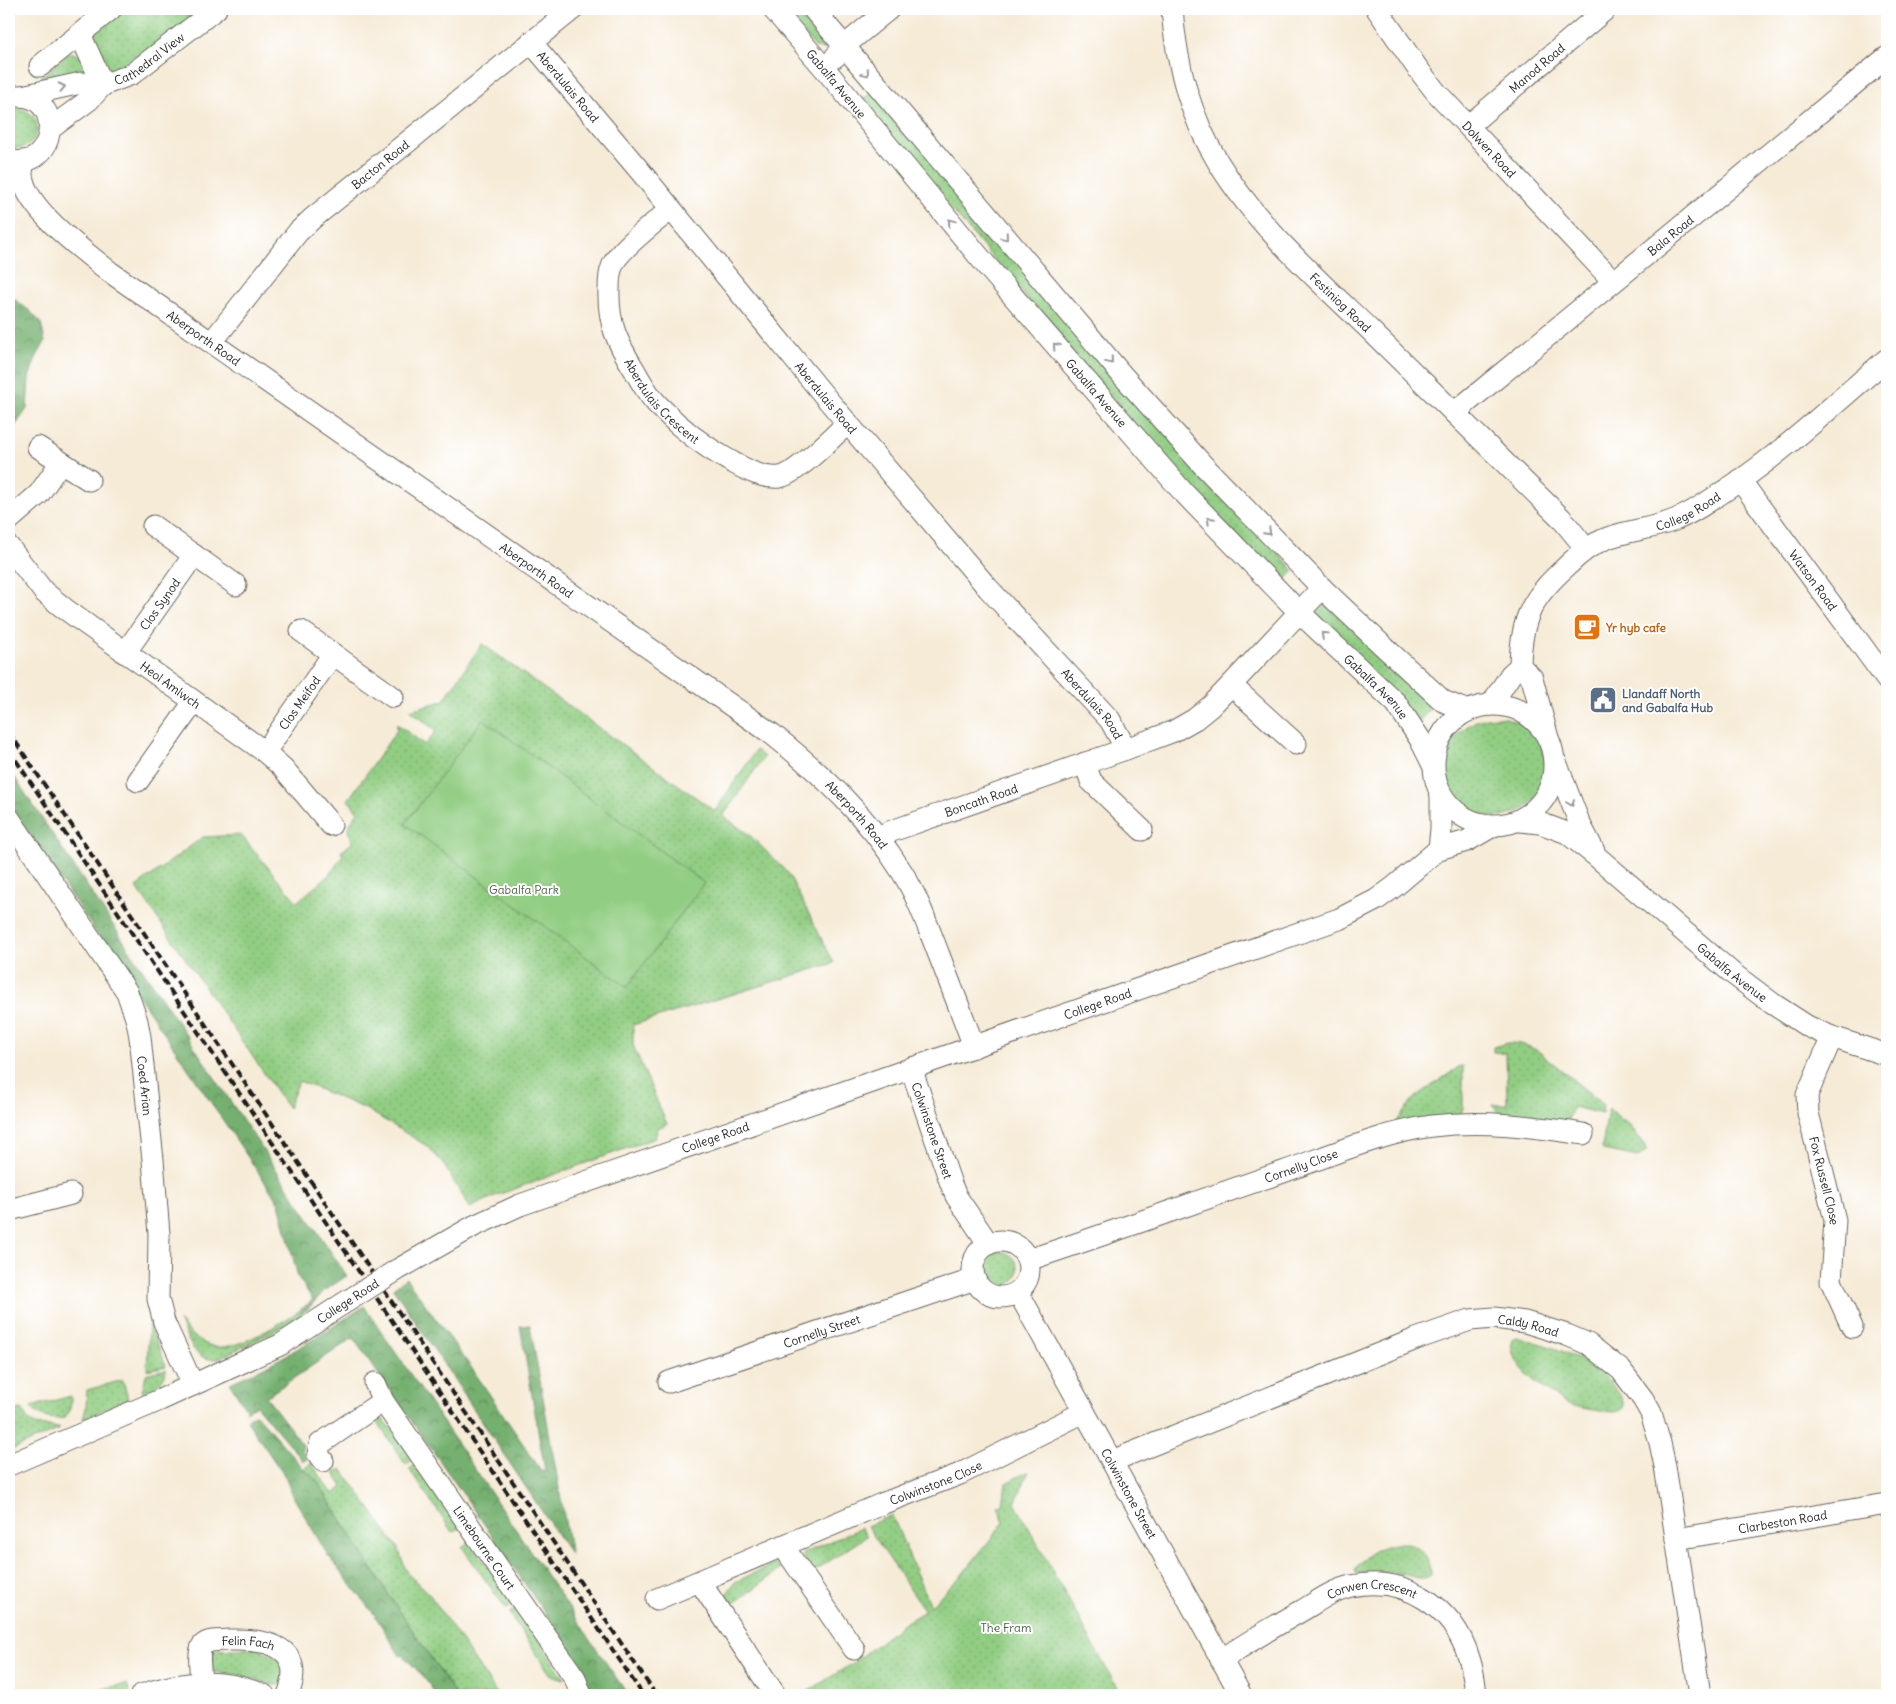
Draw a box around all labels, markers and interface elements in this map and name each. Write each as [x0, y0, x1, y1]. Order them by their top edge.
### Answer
street label: Cathedral View [112, 29, 187, 88]
street label: Manod Road [1506, 40, 1568, 96]
street label: Gabalfa Avenue [804, 46, 870, 121]
street label: Aberdulais Road [534, 48, 603, 125]
one-way arrow [861, 68, 870, 77]
one-way arrow [58, 82, 67, 93]
street label: Dolwen Road [1459, 118, 1519, 180]
street label: Bacton Road [348, 137, 412, 192]
street label: Bala Road [1644, 212, 1696, 259]
one-way arrow [948, 219, 956, 228]
one-way arrow [1000, 232, 1009, 241]
street label: Festiniog Road [1307, 269, 1375, 335]
street label: Aberporth Road [164, 307, 243, 368]
one-way arrow [1052, 343, 1061, 352]
street label: Gabalfa Avenue [1063, 355, 1130, 430]
street label: Aberdulais Crescent [622, 356, 702, 446]
one-way arrow [1105, 356, 1114, 365]
street label: Aberdulais Road [792, 359, 860, 436]
street label: College Road [1654, 488, 1723, 533]
one-way arrow [1207, 517, 1216, 526]
one-way arrow [1262, 527, 1271, 536]
street label: Aberporth Road [497, 539, 576, 601]
street label: Watson Road [1786, 547, 1841, 613]
street label: Clos Synod [136, 575, 183, 633]
cafe icon: Yr hyb cafe [1572, 612, 1602, 642]
place label: Yr hyb cafe [1605, 620, 1666, 636]
one-way arrow [1321, 632, 1330, 641]
street label: Gabalfa Avenue [1341, 651, 1412, 721]
street label: Heol Amlwch [138, 658, 204, 711]
street label: Aberdulais Road [1058, 665, 1126, 742]
street label: Clos Meifod [275, 673, 323, 732]
public building icon: Llandaff North and Gabalfa Hub [1588, 685, 1618, 715]
place label: Llandaff North and Gabalfa Hub [1622, 686, 1713, 715]
street label: Aberporth Road [823, 777, 891, 851]
street label: Boncath Road [942, 780, 1019, 820]
one-way arrow [1565, 798, 1576, 807]
park label: Gabalfa Park [489, 882, 559, 897]
street label: Gabalfa Avenue [1694, 939, 1770, 1005]
street label: College Road [1062, 985, 1133, 1022]
street label: Coed Arian [135, 1055, 156, 1116]
street label: Colwinstone Street [909, 1080, 956, 1181]
street label: College Road [679, 1118, 751, 1156]
street label: Fox Russell Close [1807, 1135, 1843, 1226]
street label: Cornelly Close [1262, 1145, 1340, 1185]
street label: College Road [314, 1276, 382, 1326]
street label: Cornelly Street [781, 1311, 862, 1351]
street label: Caldy Road [1497, 1311, 1561, 1340]
street label: Colwinstone Street [1098, 1445, 1160, 1541]
street label: Colwinstone Close [887, 1457, 984, 1508]
street label: Limebourne Court [450, 1503, 519, 1592]
street label: Clarbeston Road [1737, 1507, 1828, 1536]
street label: Corwen Crescent [1324, 1576, 1420, 1602]
park label: The Fram [981, 1620, 1032, 1635]
street label: Felin Fach [221, 1632, 277, 1653]

